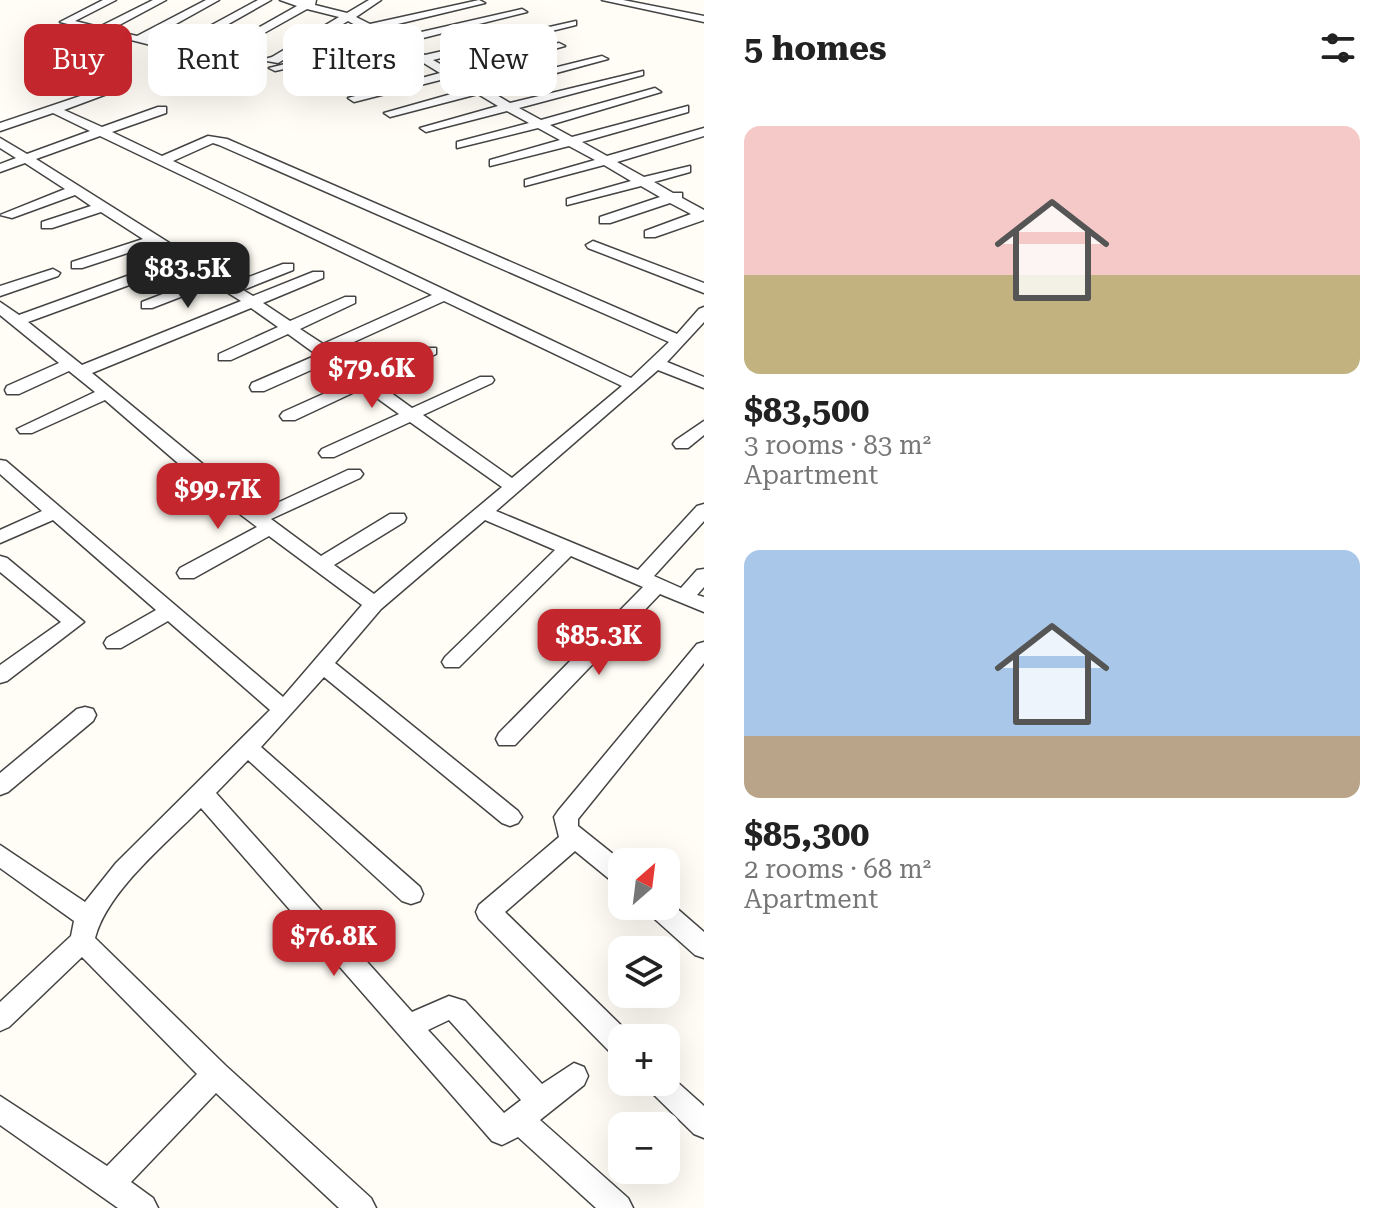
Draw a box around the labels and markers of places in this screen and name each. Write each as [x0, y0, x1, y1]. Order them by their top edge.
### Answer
pin: $83.5K [123, 242, 253, 310]
pin: $79.6K [307, 342, 437, 410]
pin: $99.7K [153, 463, 283, 531]
pin: $85.3K [534, 609, 664, 677]
pin: $76.8K [269, 910, 399, 978]

